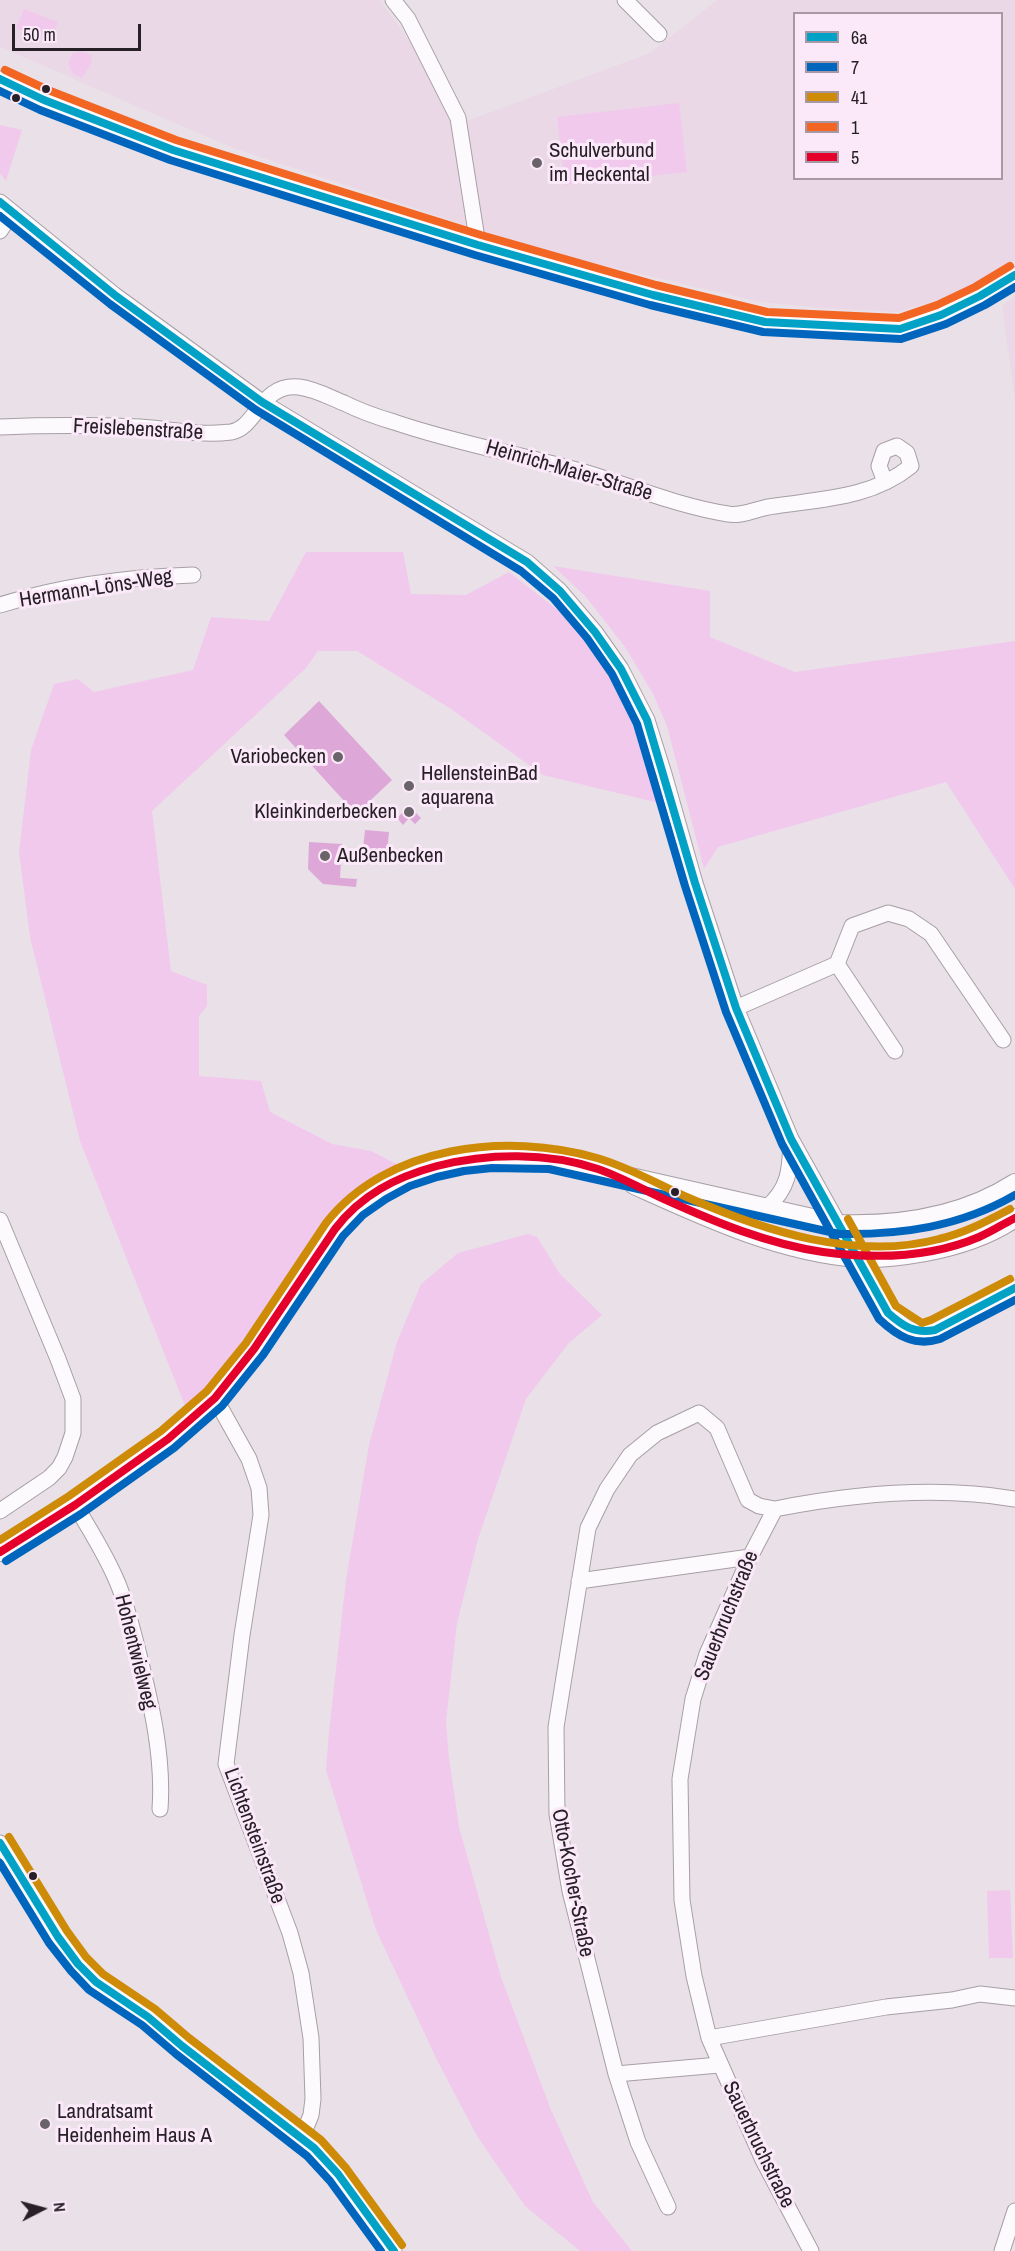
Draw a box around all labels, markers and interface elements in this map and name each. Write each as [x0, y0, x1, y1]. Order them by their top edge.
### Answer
scale bar [15, 12, 144, 50]
legend [793, 12, 1003, 180]
text: 50 m [23, 22, 56, 47]
text: 6a [851, 25, 867, 50]
text: 7 [851, 55, 859, 80]
unlabelled marker [40, 83, 52, 95]
text: 41 [851, 85, 867, 110]
unlabelled marker [10, 92, 22, 104]
text: 1 [851, 115, 859, 140]
place label: Schulverbund im Heckental [549, 138, 654, 188]
text: 5 [851, 145, 859, 170]
marker: Schulverbund im Heckental [530, 156, 544, 170]
street label: Freislebenstraße [72, 414, 204, 446]
street label: Heinrich-Maier-Straße [483, 435, 655, 507]
street label: Hermann-Löns-Weg [18, 564, 174, 614]
place label: Variobecken [231, 744, 326, 770]
marker: Variobecken [331, 750, 345, 764]
place label: HellensteinBad aquarena [421, 761, 538, 811]
marker: HellensteinBad aquarena [402, 779, 416, 793]
place label: Kleinkinderbecken [254, 799, 397, 825]
marker: Kleinkinderbecken [402, 805, 416, 819]
place label: Außenbecken [337, 843, 443, 869]
marker: Außenbecken [318, 849, 332, 863]
unlabelled marker [669, 1186, 681, 1198]
street label: Sauerbruchstraße [690, 1547, 764, 1685]
street label: Hohentwielweg [109, 1592, 161, 1712]
street label: Lichtensteinstraße [218, 1765, 290, 1907]
street label: Otto-Kocher-Straße [545, 1807, 599, 1959]
unlabelled marker [27, 1870, 39, 1882]
street label: Sauerbruchstraße [716, 2078, 800, 2212]
place label: Landratsamt Heidenheim Haus A [57, 2099, 212, 2149]
marker: Landratsamt Heidenheim Haus A [38, 2117, 52, 2131]
north arrow [12, 2179, 72, 2239]
text: N [48, 2201, 71, 2213]

